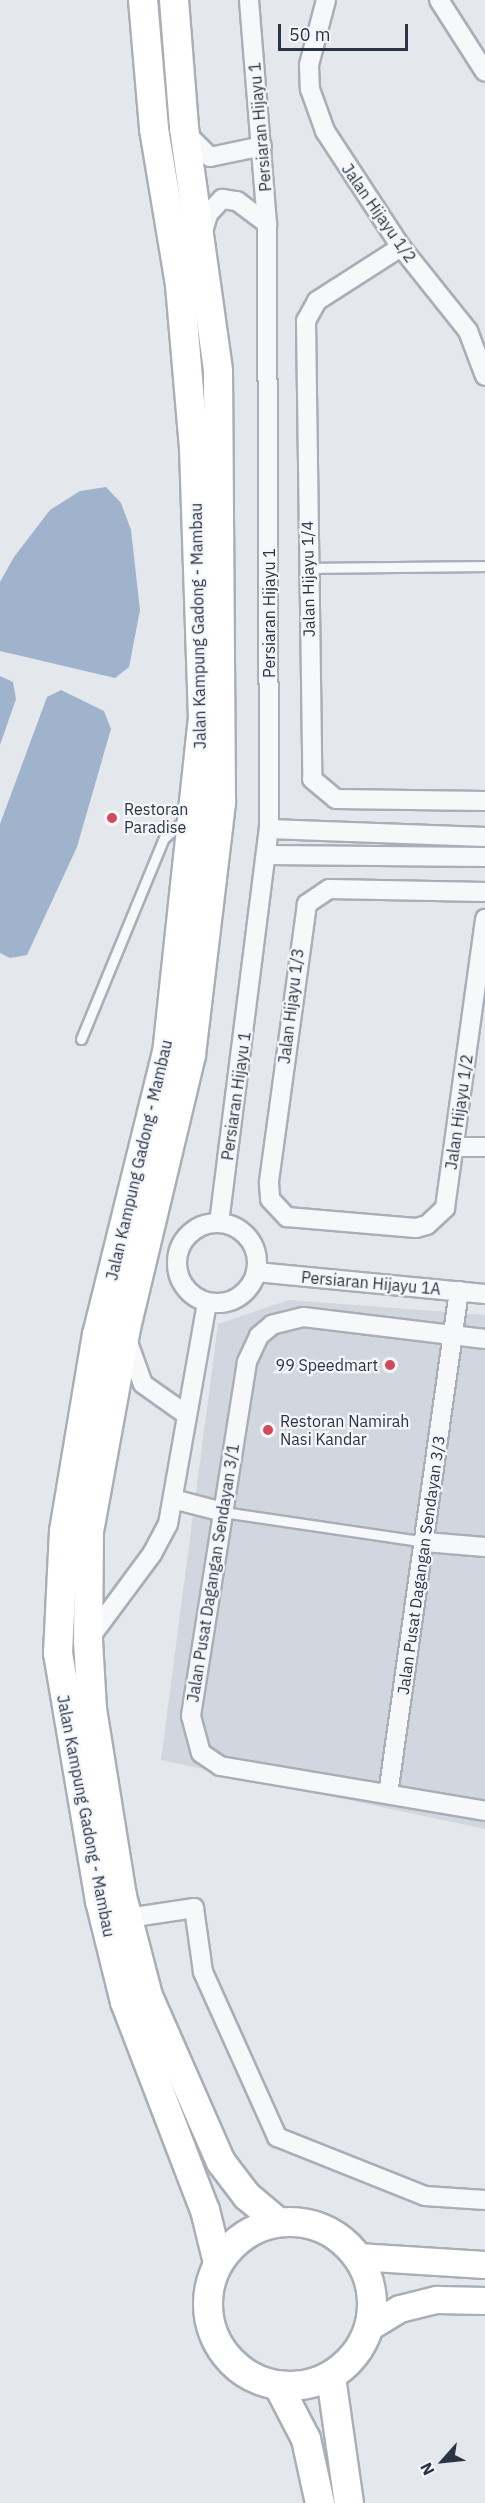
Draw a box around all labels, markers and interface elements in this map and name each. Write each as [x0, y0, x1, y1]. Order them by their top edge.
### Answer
scale bar [281, 12, 412, 50]
text: 50 m [289, 23, 331, 46]
street label: Persiaran Hijayu 1 [245, 62, 275, 192]
street label: Jalan Hijayu 1/2 [338, 160, 420, 266]
street label: Jalan Kampung Gadong - Mambau [186, 503, 210, 749]
street label: Jalan Hijayu 1/4 [297, 521, 319, 637]
street label: Persiaran Hijayu 1 [259, 548, 279, 678]
place label: Restoran Paradise [124, 799, 188, 837]
marker: Restoran Paradise [105, 811, 119, 825]
street label: Jalan Hijayu 1/3 [274, 947, 308, 1065]
street label: Persiaran Hijayu 1 [217, 1030, 255, 1162]
street label: Jalan Kampung Gadong - Mambau [102, 1038, 176, 1282]
street label: Jalan Hijayu 1/2 [441, 1053, 477, 1171]
street label: Persiaran Hijayu 1A [300, 1267, 442, 1299]
place label: 99 Speedmart [276, 1355, 378, 1375]
marker: 99 Speedmart [383, 1358, 397, 1372]
place label: Restoran Namirah Nasi Kandar [280, 1411, 409, 1449]
marker: Restoran Namirah Nasi Kandar [261, 1423, 275, 1437]
street label: Jalan Pusat Dagangan Sendayan 3/3 [393, 1434, 449, 1696]
street label: Jalan Pusat Dagangan Sendayan 3/1 [183, 1442, 243, 1704]
street label: Jalan Kampung Gadong - Mambau [53, 1693, 119, 1939]
north arrow [413, 2431, 473, 2491]
text: N [415, 2459, 439, 2479]

